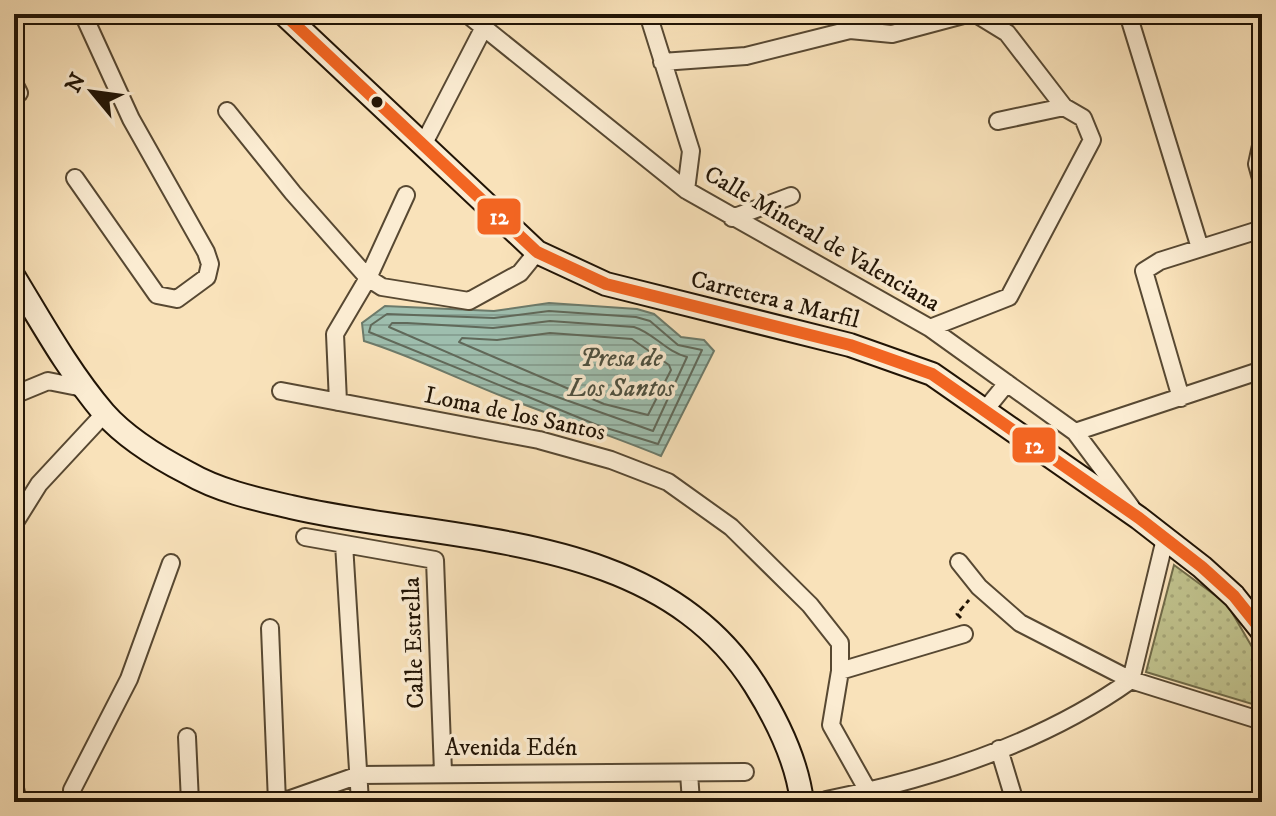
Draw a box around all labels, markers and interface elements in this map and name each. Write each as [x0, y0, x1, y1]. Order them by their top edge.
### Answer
north arrow [52, 52, 132, 132]
text: N [60, 69, 92, 97]
unlabelled marker [369, 94, 385, 110]
street label: Calle Mineral de Valenciana [699, 159, 946, 319]
line badge: 12 [476, 197, 522, 236]
text: 12 [490, 204, 510, 231]
street label: Carretera a Marfil [687, 265, 863, 336]
water label: Presa de Los Santos [566, 342, 675, 405]
street label: Loma de los Santos [422, 380, 608, 448]
line badge: 12 [1011, 426, 1057, 464]
text: 12 [1025, 433, 1045, 460]
street label: Calle Estrella [397, 576, 431, 709]
street label: Avenida Edén [445, 733, 578, 763]

